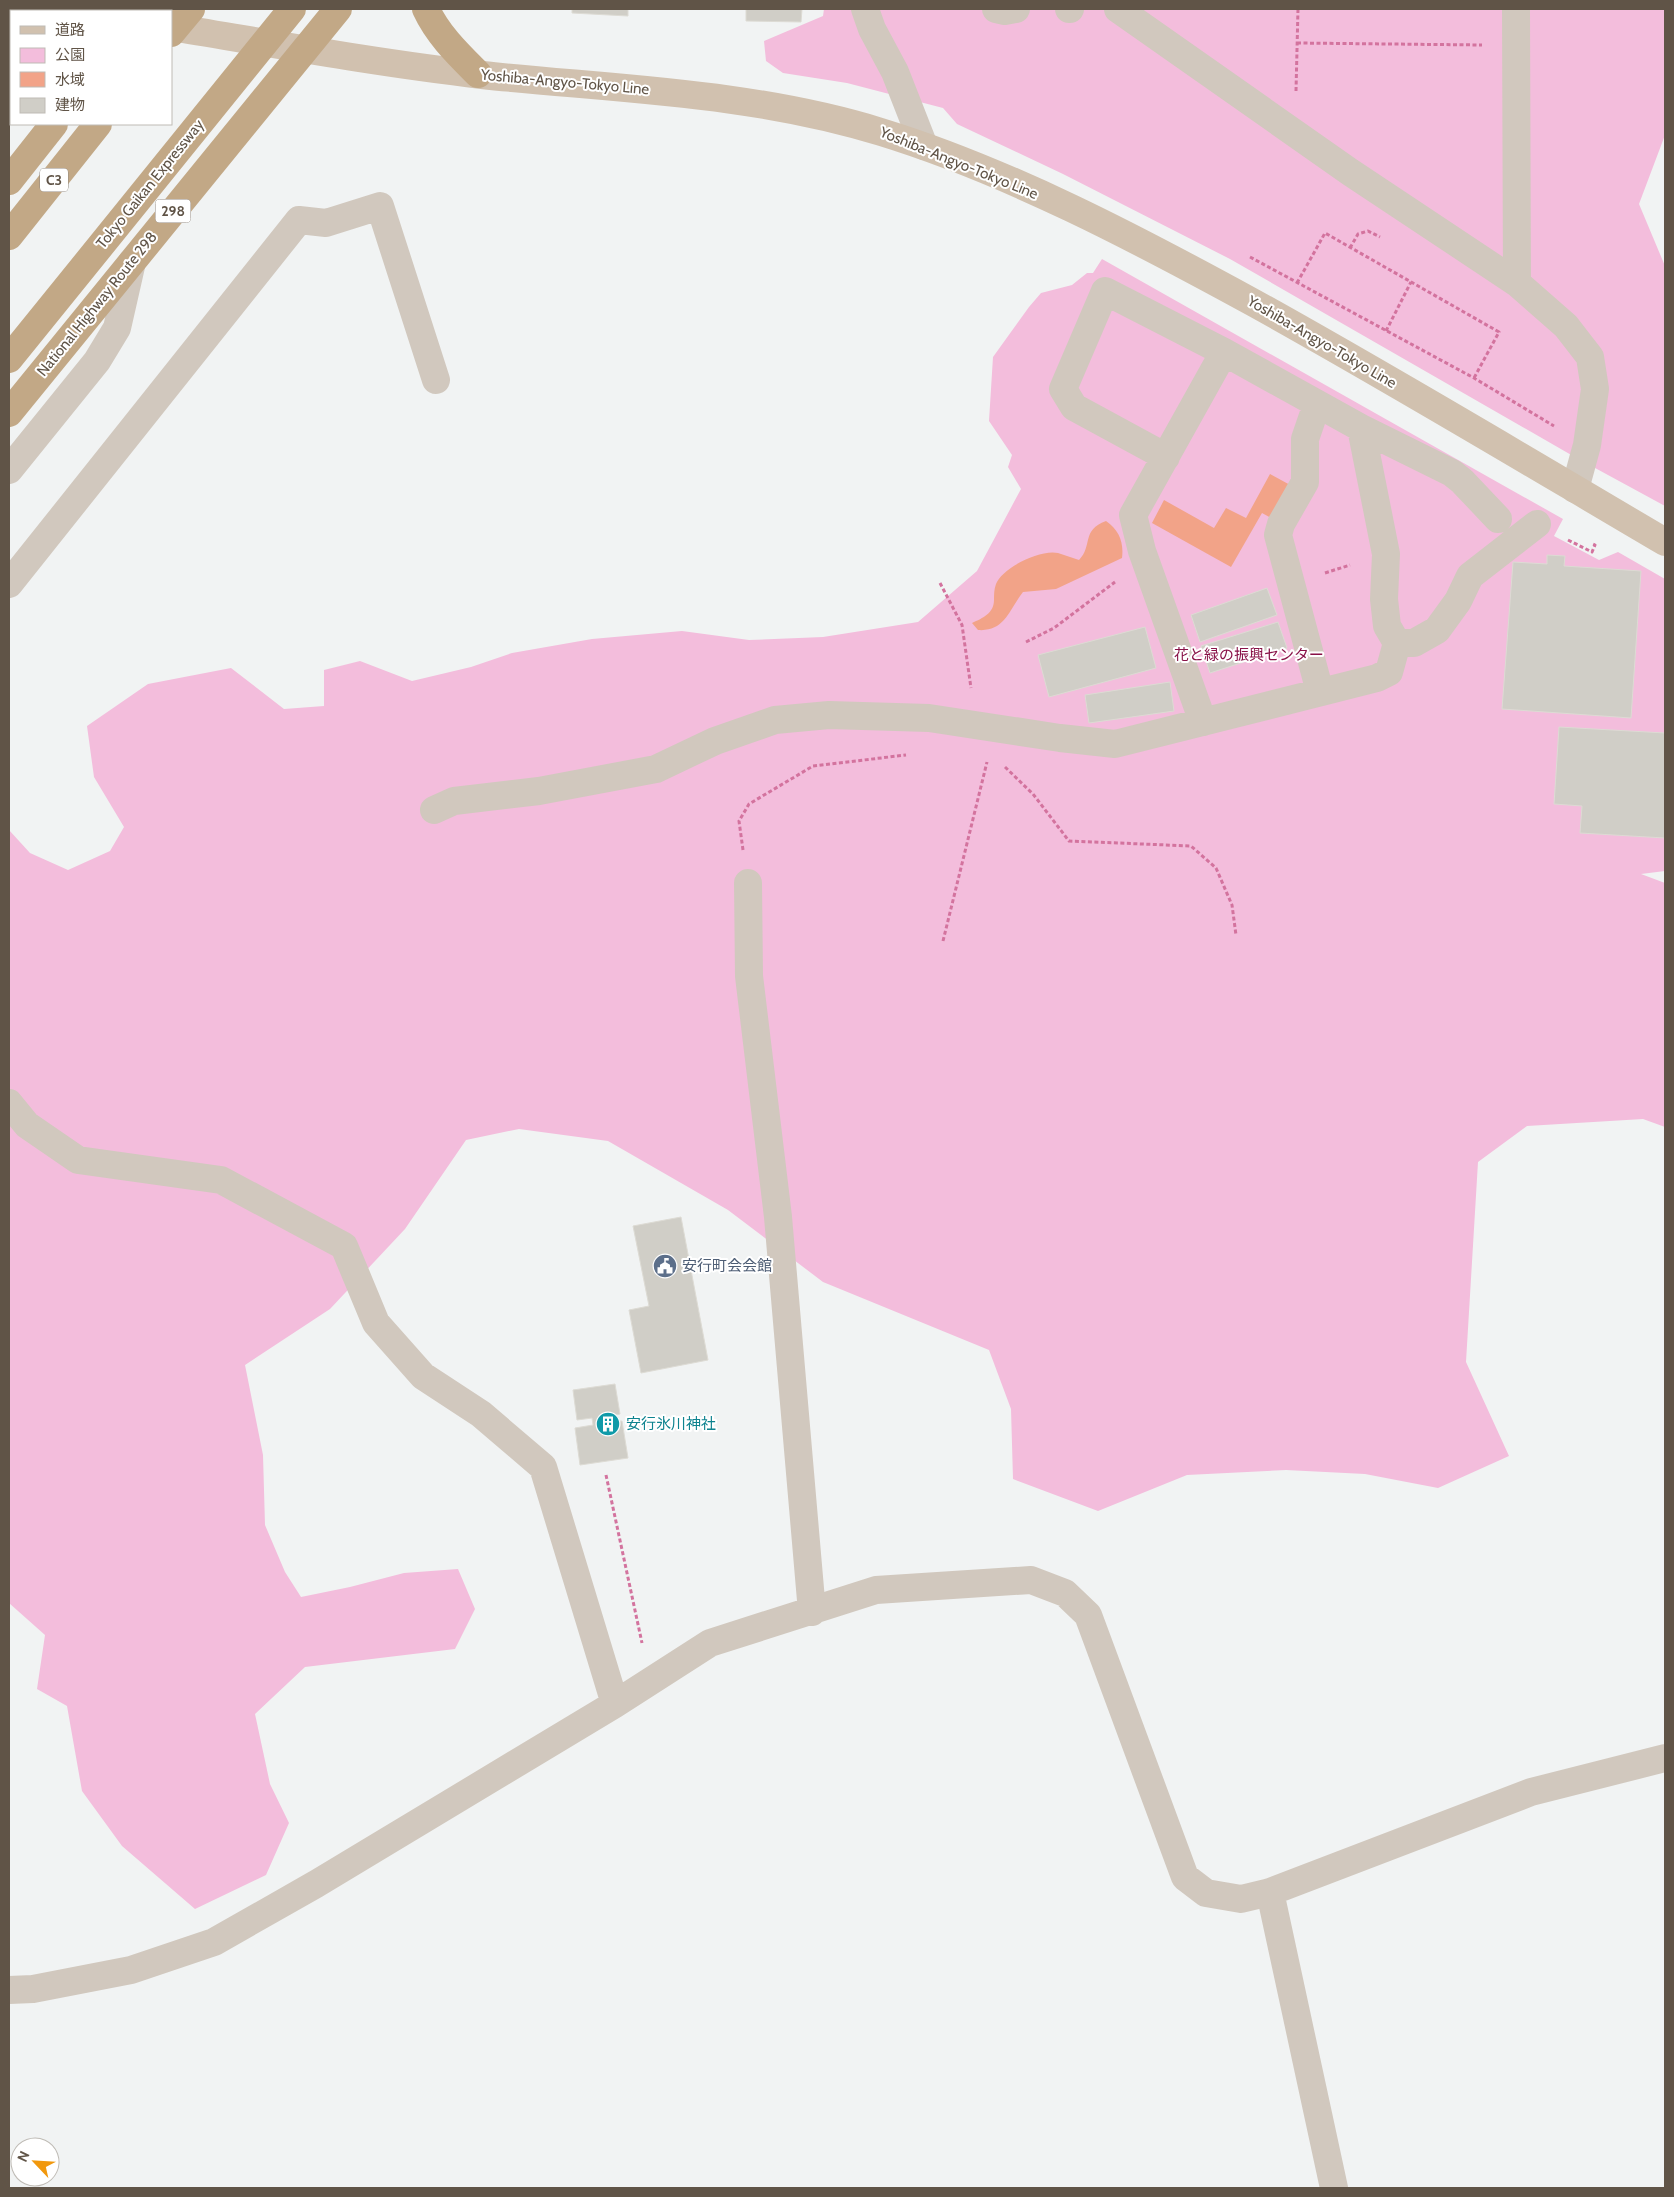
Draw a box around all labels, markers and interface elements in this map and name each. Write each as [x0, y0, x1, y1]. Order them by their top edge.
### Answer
legend [10, 10, 172, 125]
text: 道路 [55, 21, 85, 39]
text: 公園 [55, 46, 85, 64]
street label: Yoshiba-Angyo-Tokyo Line [479, 66, 650, 98]
text: 水域 [55, 71, 85, 89]
text: 建物 [55, 96, 85, 114]
street label: Tokyo Gaikan Expressway [92, 116, 208, 252]
street label: Yoshiba-Angyo-Tokyo Line [876, 123, 1041, 203]
road number: C3 [40, 168, 68, 192]
road number: 298 [156, 200, 190, 222]
street label: National Highway Route 298 [33, 228, 161, 380]
street label: Yoshiba-Angyo-Tokyo Line [1243, 291, 1400, 392]
park label: 花と緑の振興センター [1174, 646, 1324, 664]
public building icon: 安行町会会館 [652, 1253, 678, 1279]
place label: 安行町会会館 [682, 1257, 772, 1275]
building icon: 安行氷川神社 [595, 1411, 621, 1437]
place label: 安行氷川神社 [626, 1415, 716, 1433]
north arrow [10, 2137, 60, 2187]
text: N [13, 2148, 33, 2165]

